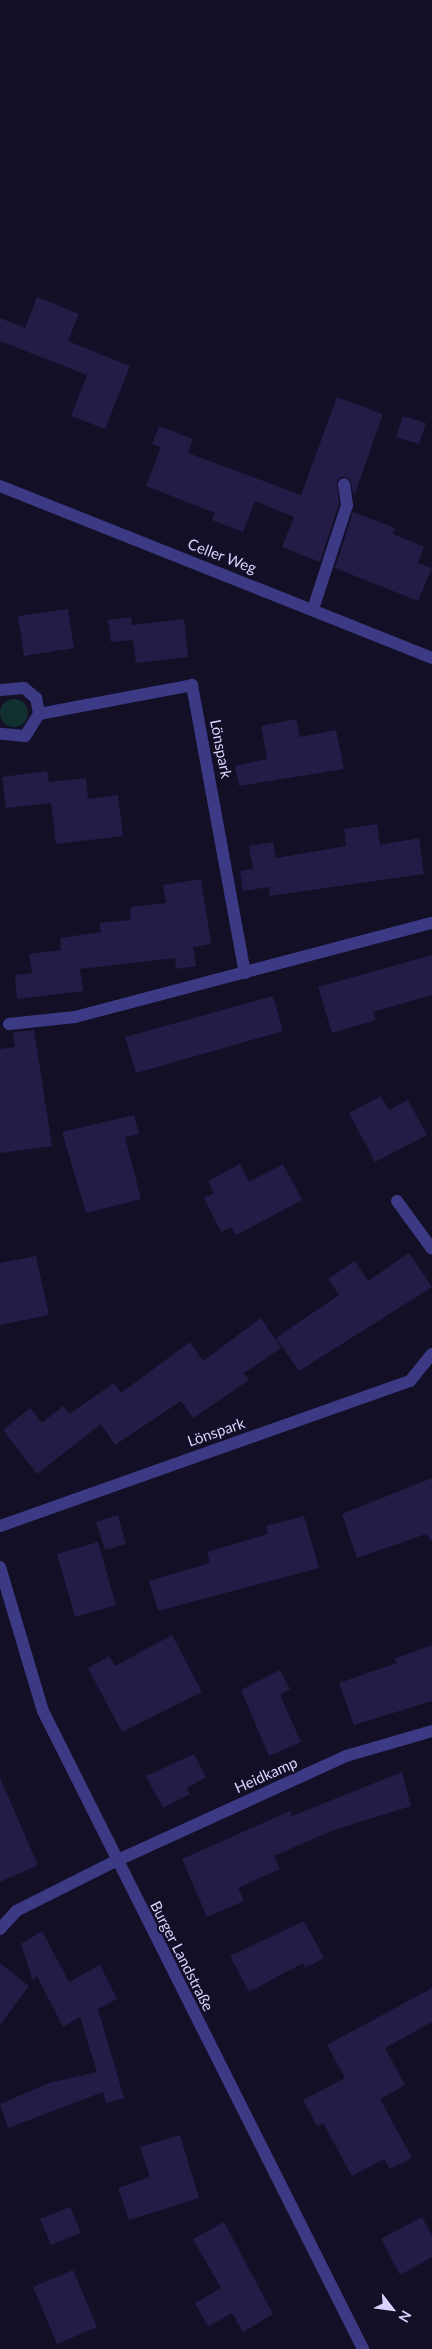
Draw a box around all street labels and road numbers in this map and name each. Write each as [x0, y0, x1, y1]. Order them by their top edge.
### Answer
street label: Celler Weg [185, 535, 259, 577]
street label: Lönspark [206, 718, 236, 780]
street label: Lönspark [185, 1414, 247, 1450]
street label: Heidkamp [232, 1753, 300, 1797]
street label: Burger Landstraße [146, 1898, 218, 2014]

